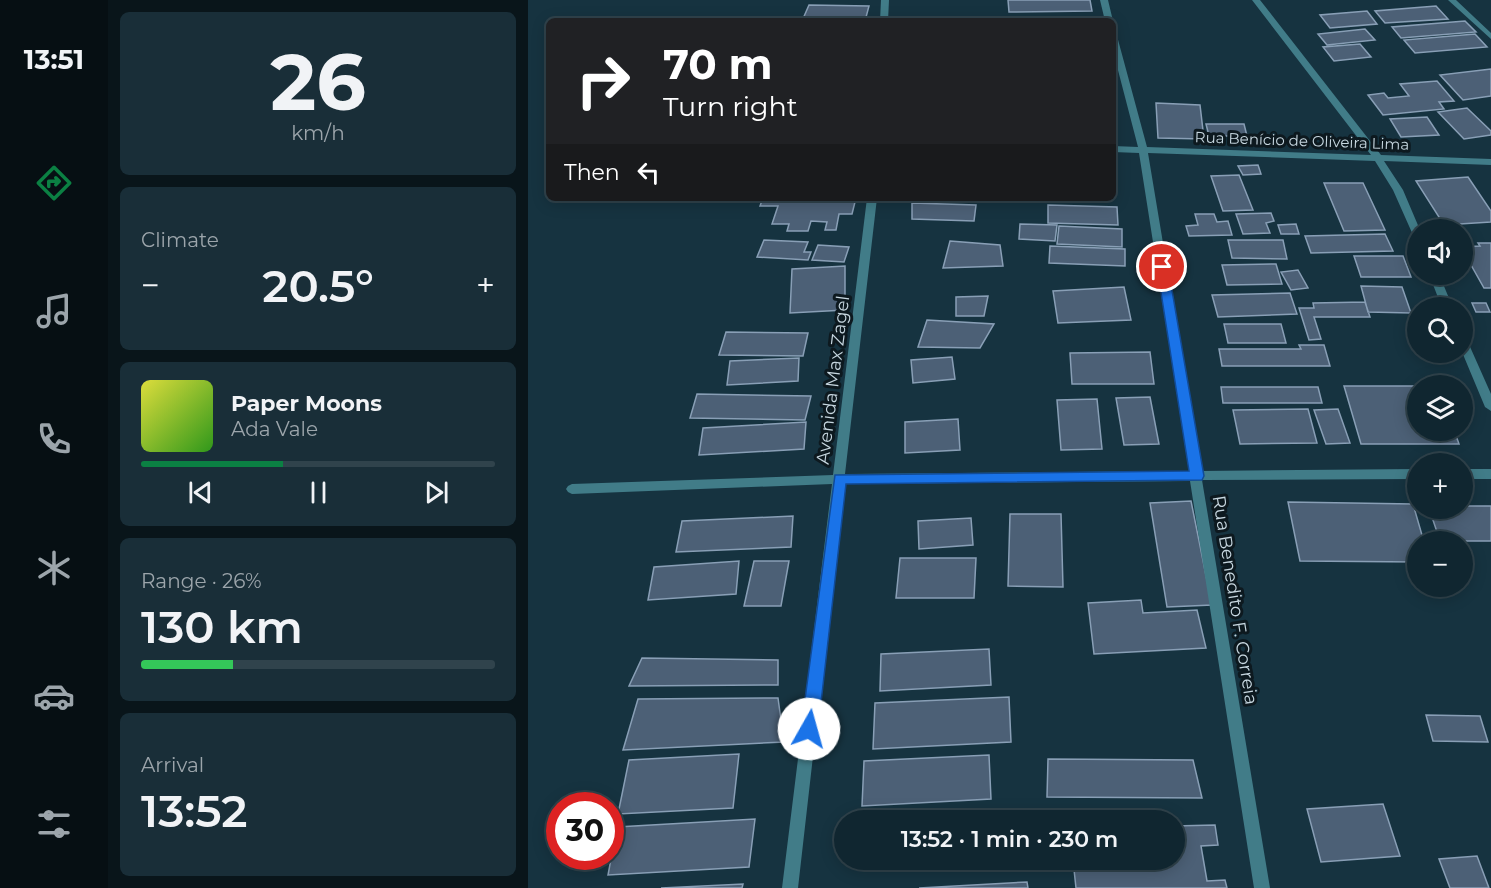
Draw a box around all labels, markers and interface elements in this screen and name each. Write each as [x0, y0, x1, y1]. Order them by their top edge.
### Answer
text: 26 [270, 34, 366, 130]
text: 70 m [663, 38, 773, 90]
icon: right [564, 42, 642, 120]
text: 13:51 [24, 43, 84, 76]
text: Turn right [663, 90, 798, 123]
text: km/h [291, 121, 345, 145]
street label: Rua Benício de Oliveira Lima [1194, 127, 1410, 154]
icon: left [632, 156, 665, 189]
text: Then [564, 159, 620, 186]
icon: directions [33, 162, 75, 204]
map controls [1407, 219, 1473, 597]
button: sound [1407, 219, 1473, 285]
text: Climate [141, 228, 219, 252]
pin [1136, 241, 1187, 292]
icon: arrive [1145, 250, 1178, 283]
text: 20.5° [262, 258, 374, 313]
text: − [141, 265, 160, 305]
text: + [476, 265, 495, 305]
icon: music [33, 290, 75, 332]
street label: Avenida Max Zagel [812, 294, 854, 466]
button: search [1407, 297, 1473, 363]
button: layers [1407, 375, 1473, 441]
text: Paper Moons [231, 390, 382, 417]
text: Ada Vale [231, 417, 318, 441]
icon: phone [33, 418, 75, 460]
button: + [1407, 453, 1473, 519]
icon: previous [184, 476, 217, 509]
icon: pause [302, 476, 335, 509]
icon: next [420, 476, 453, 509]
street label: Rua Benedito F. Correia [1208, 494, 1262, 706]
button: − [1407, 531, 1473, 597]
icon: climate [33, 547, 75, 589]
text: Range · 26% [141, 569, 262, 593]
text: 130 km [141, 599, 303, 654]
icon: car [33, 675, 75, 717]
position arrow [777, 697, 841, 761]
text: Arrival [141, 753, 204, 777]
text: 13:52 [141, 783, 248, 838]
speed limit sign: 30 [546, 792, 624, 870]
icon: filters [33, 803, 75, 845]
text: 13:52 · 1 min · 230 m [901, 826, 1118, 853]

